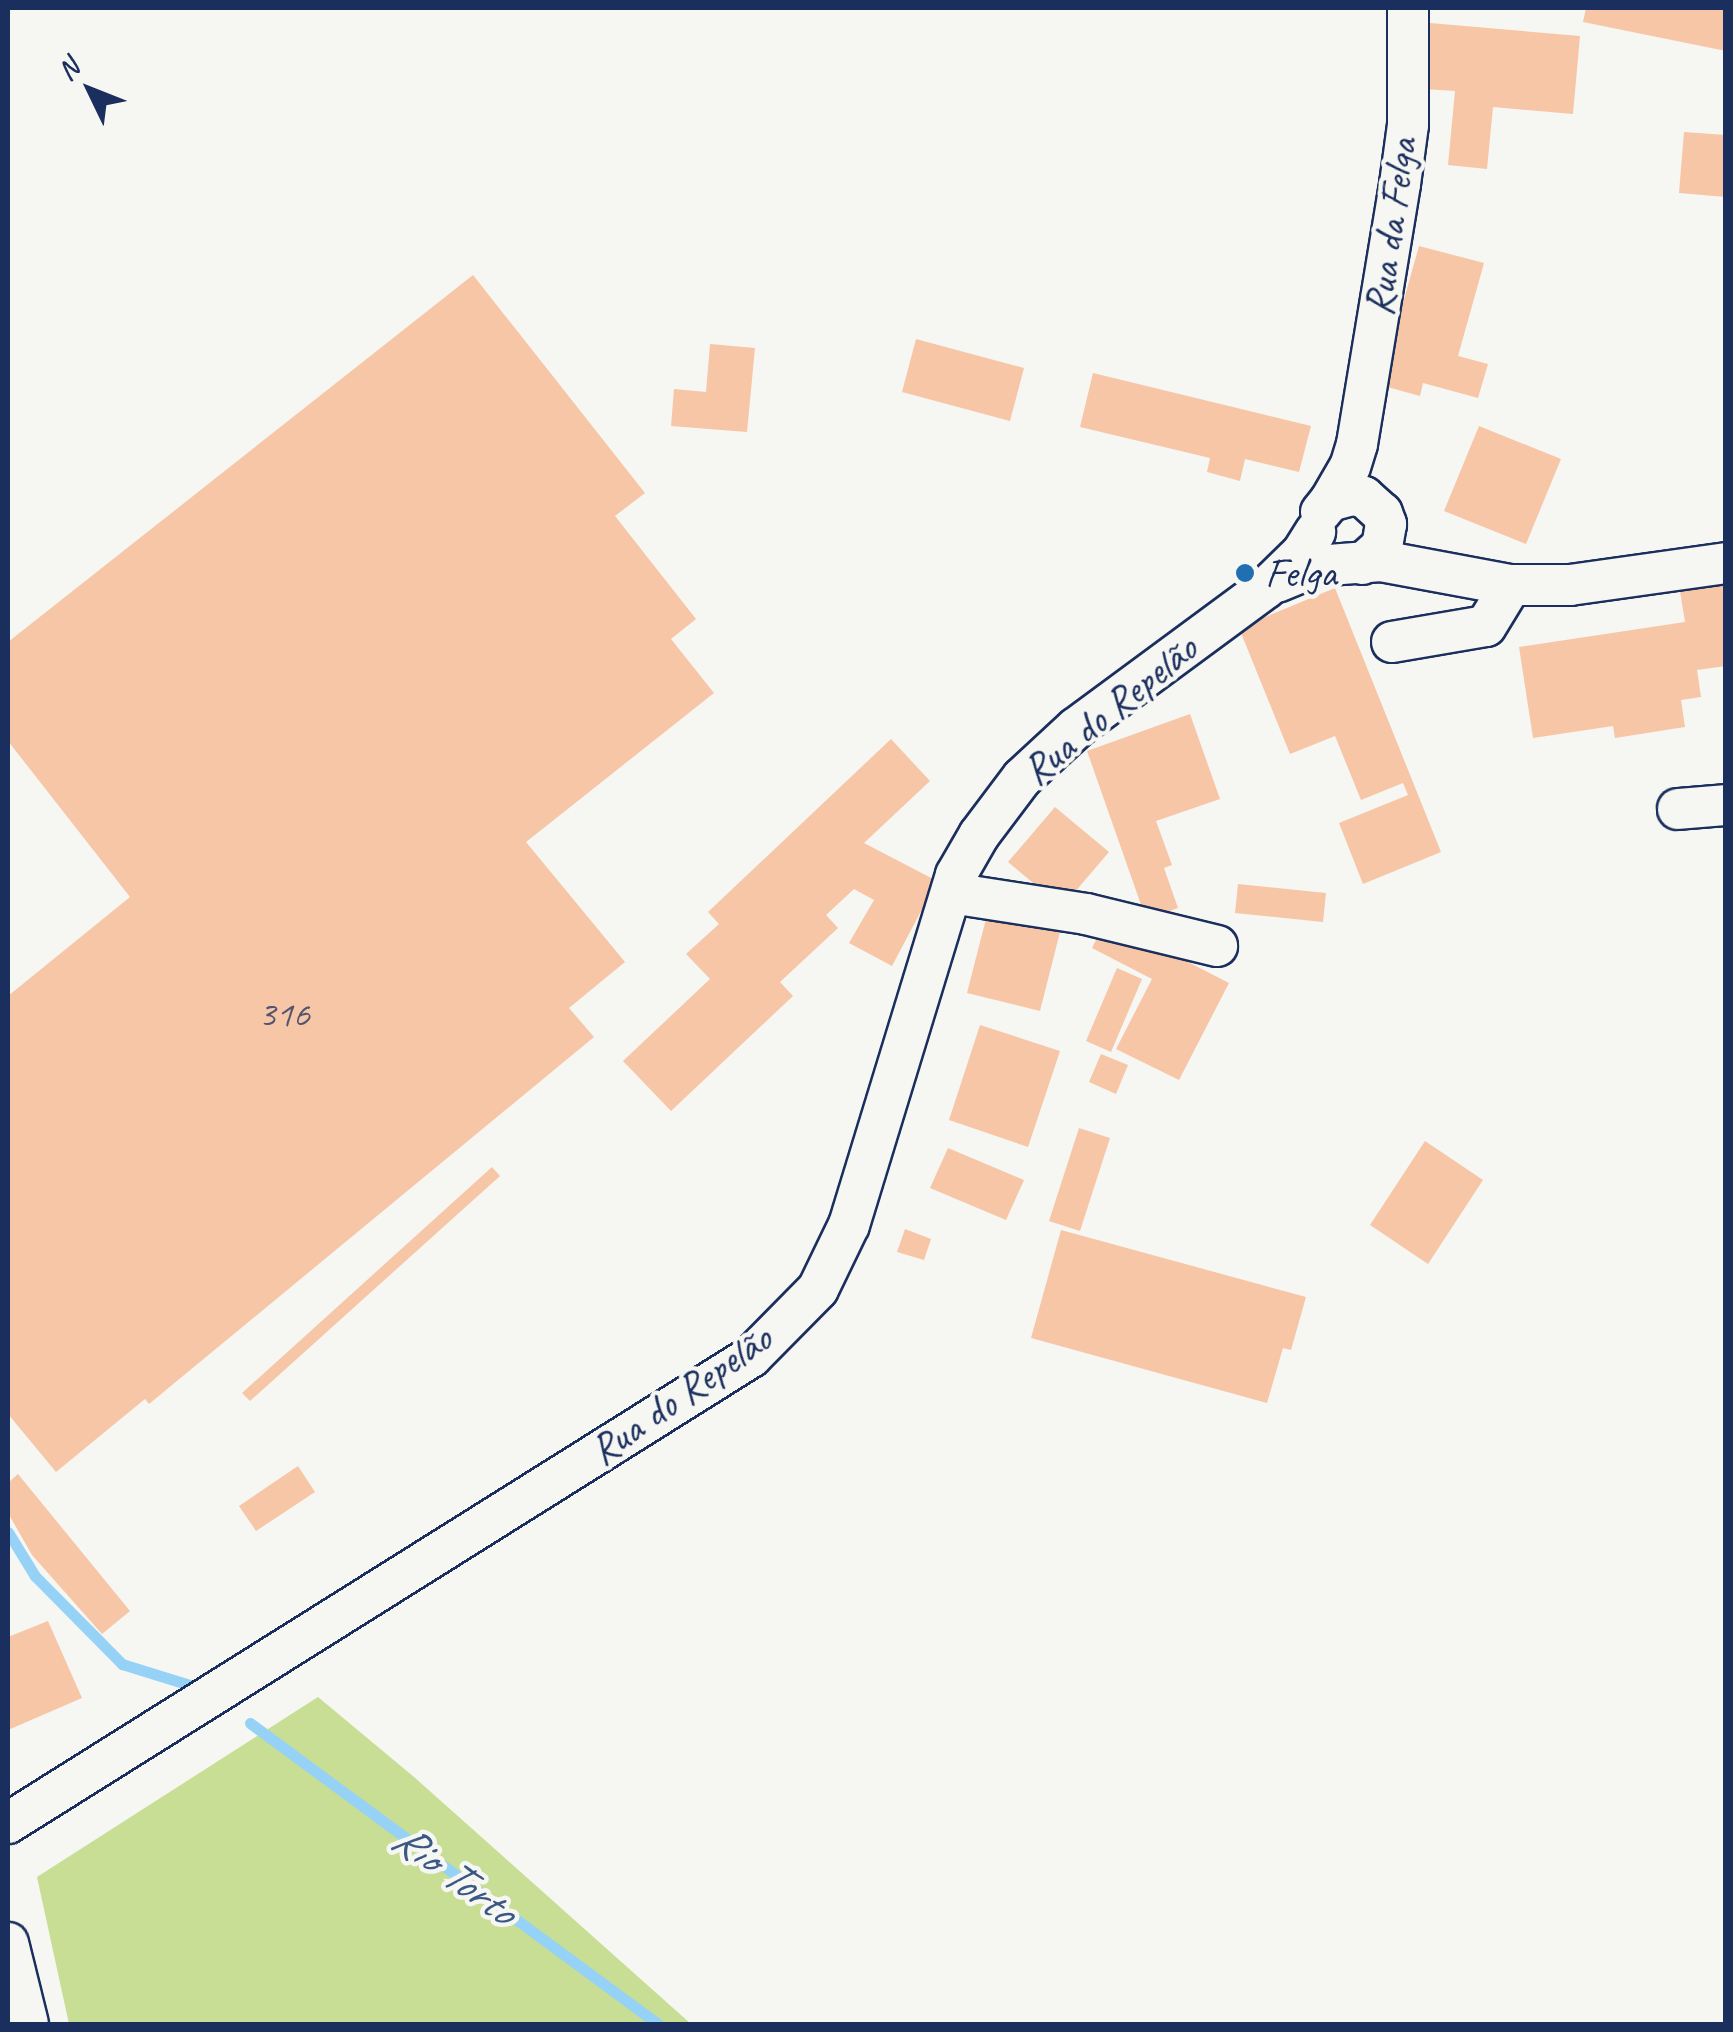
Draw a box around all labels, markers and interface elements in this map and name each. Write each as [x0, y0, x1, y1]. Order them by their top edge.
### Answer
north arrow [40, 40, 140, 140]
text: N [49, 51, 86, 87]
street label: Rua da Felga [1354, 134, 1428, 320]
place label: Felga [1265, 548, 1336, 598]
marker: Felga [1234, 562, 1256, 584]
street label: Rua do Repelão [1012, 624, 1208, 796]
house number: 316 [258, 991, 310, 1037]
street label: Rua do Repelão [580, 1314, 782, 1476]
water label: Rio Torto [382, 1811, 526, 1937]

